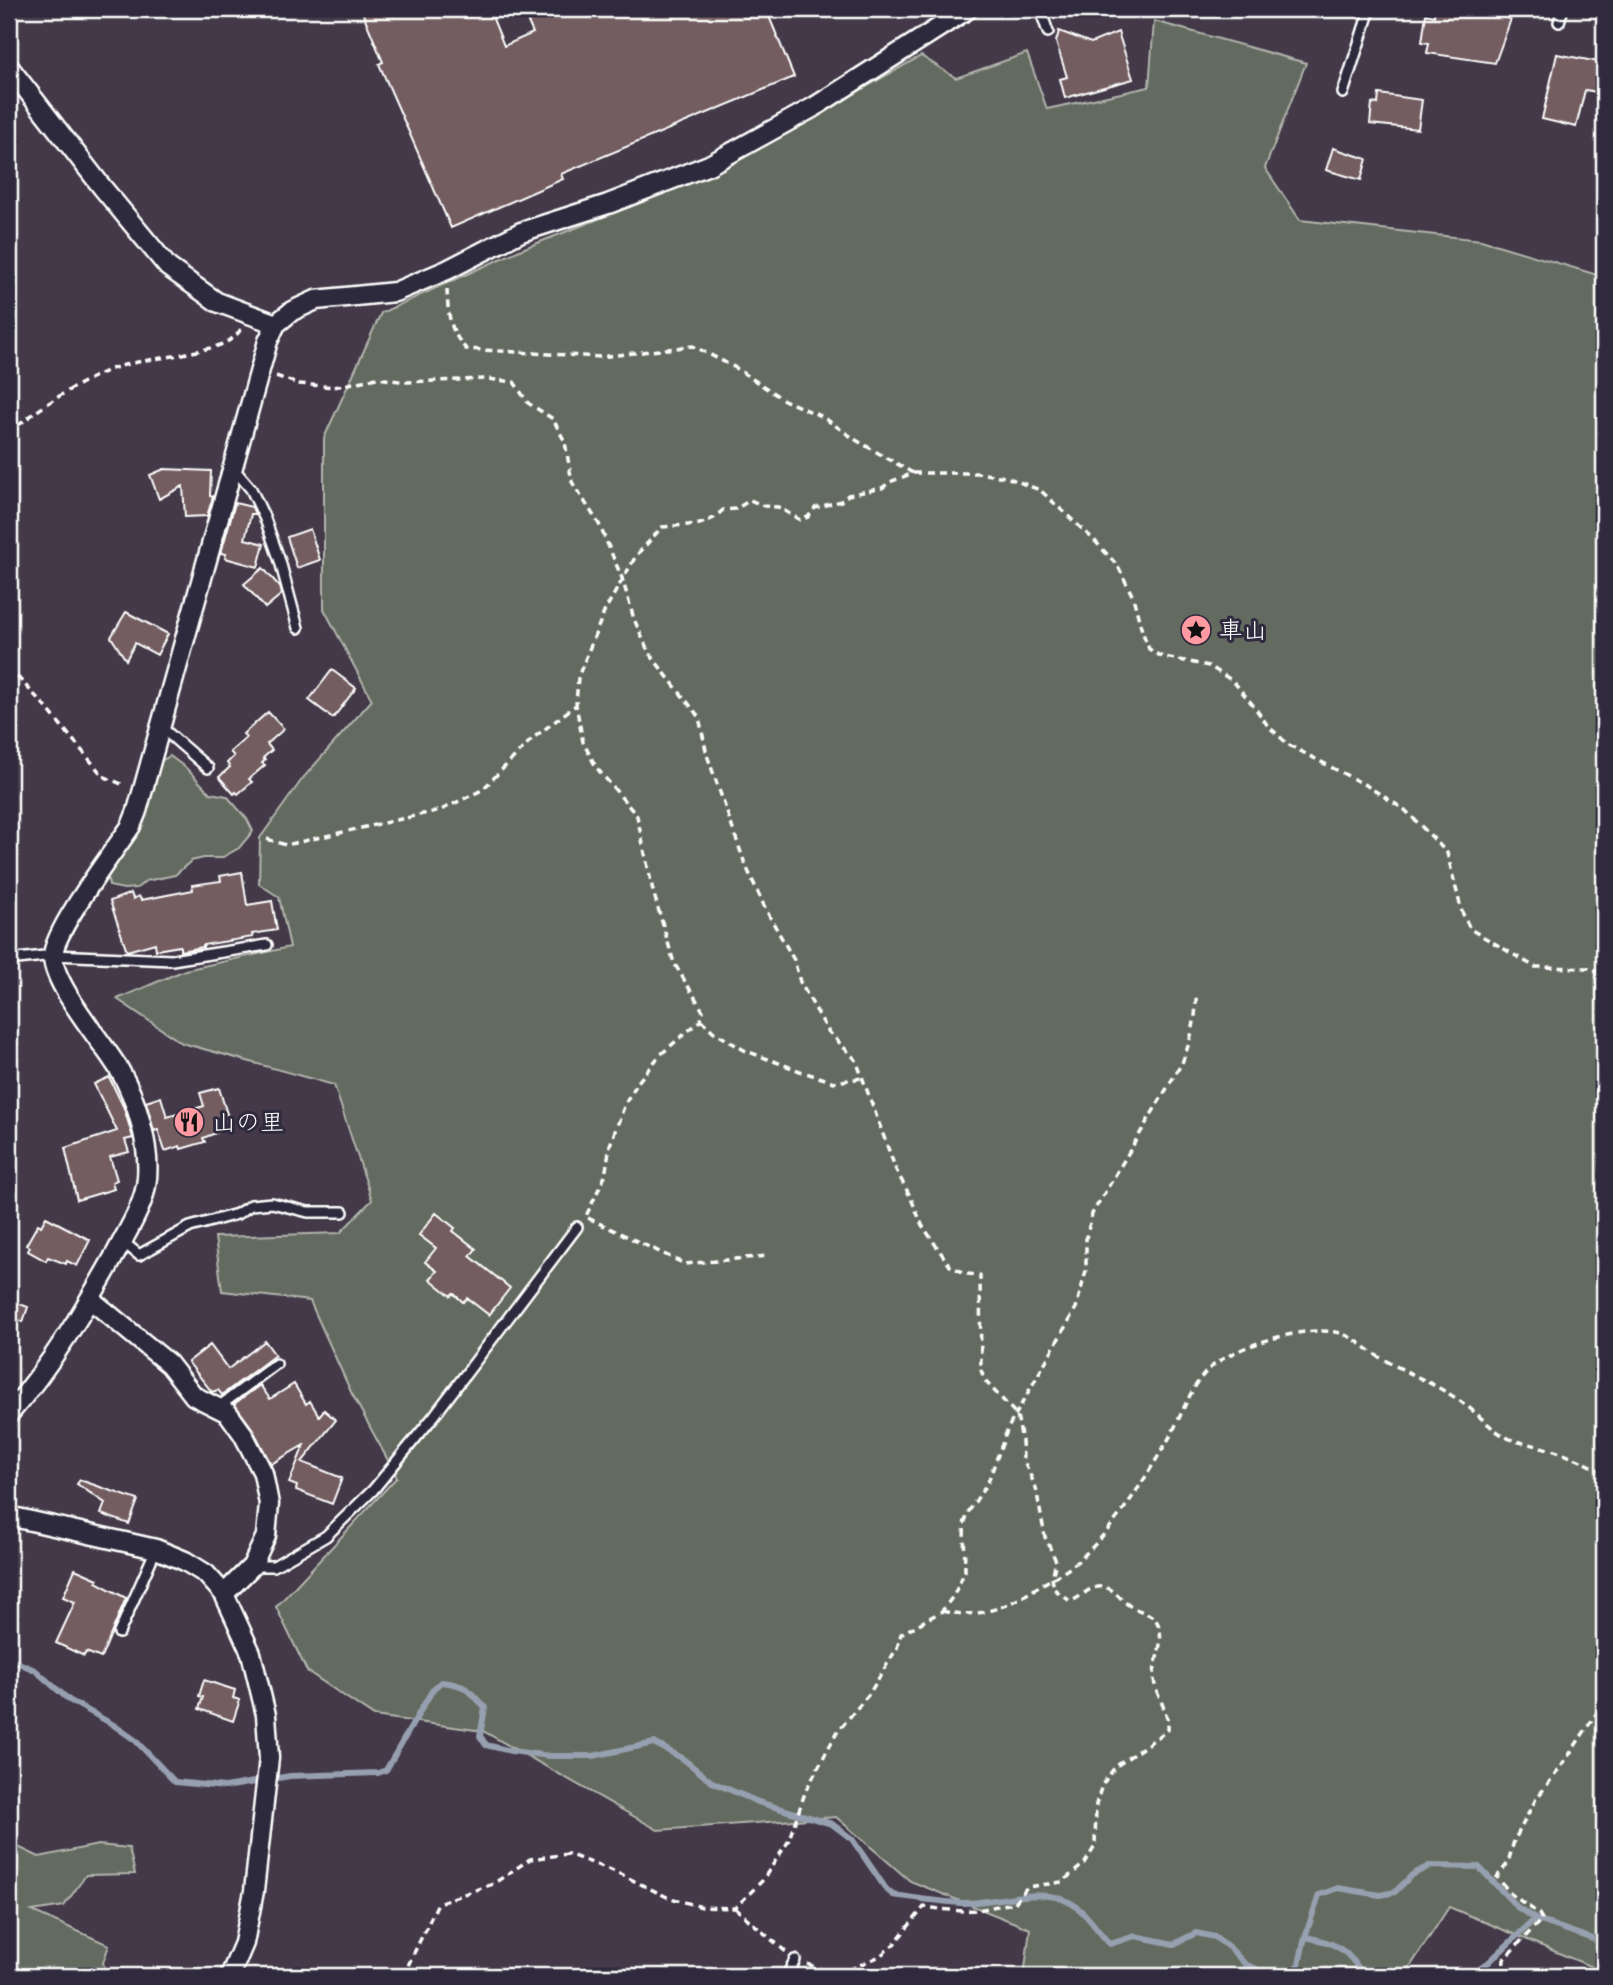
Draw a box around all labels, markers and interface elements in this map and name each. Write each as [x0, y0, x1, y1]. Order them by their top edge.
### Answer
place icon: 車山 [1179, 613, 1213, 647]
place label: 車山 [1219, 614, 1267, 646]
restaurant icon: 山の里 [172, 1105, 206, 1139]
place label: 山の里 [212, 1106, 284, 1138]

